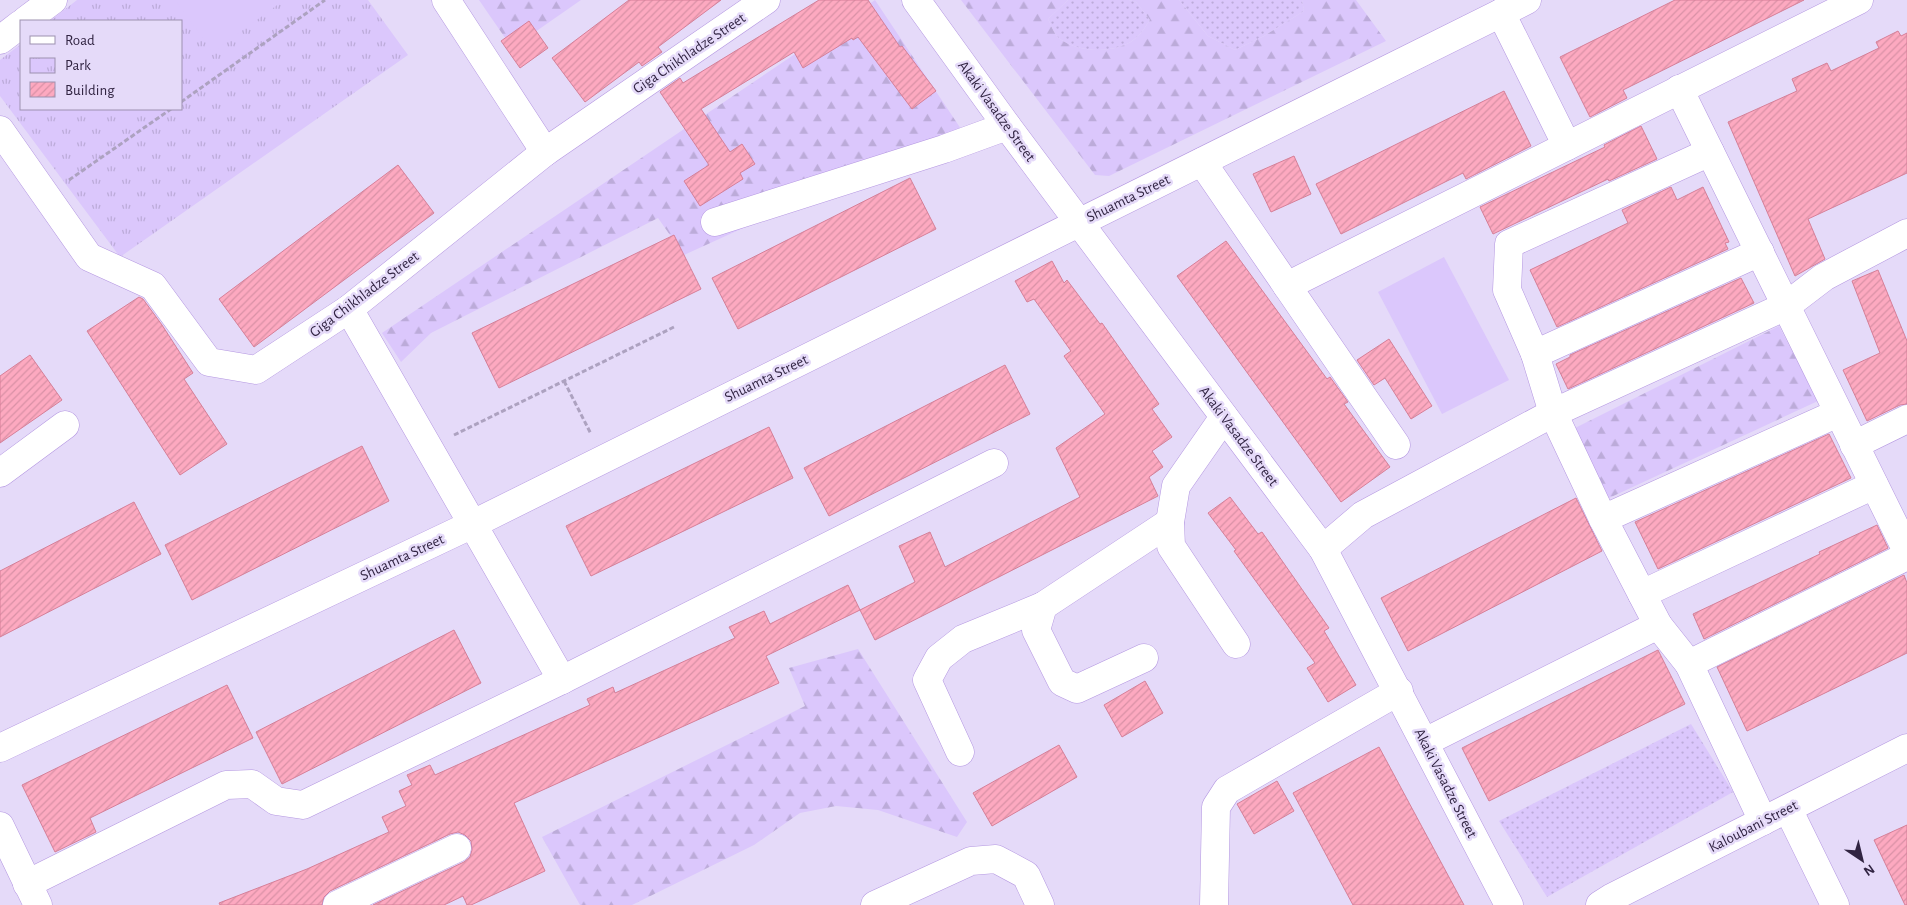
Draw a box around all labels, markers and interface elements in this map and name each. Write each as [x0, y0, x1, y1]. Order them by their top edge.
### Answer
street label: Giga Chikhladze Street [630, 10, 748, 97]
legend [20, 20, 182, 110]
text: Road [65, 33, 95, 48]
text: Park [65, 58, 91, 73]
street label: Akaki Vasadze Street [955, 58, 1038, 165]
text: Building [65, 83, 115, 98]
street label: Shuamta Street [1084, 172, 1172, 225]
street label: Giga Chikhladze Street [307, 249, 422, 340]
street label: Shuamta Street [722, 352, 810, 405]
street label: Akaki Vasadze Street [1196, 384, 1281, 489]
street label: Shuamta Street [358, 531, 447, 583]
street label: Akaki Vasadze Street [1412, 726, 1480, 841]
street label: Kaloubani Street [1706, 798, 1800, 855]
north arrow [1837, 835, 1887, 885]
text: N [1861, 861, 1877, 878]

